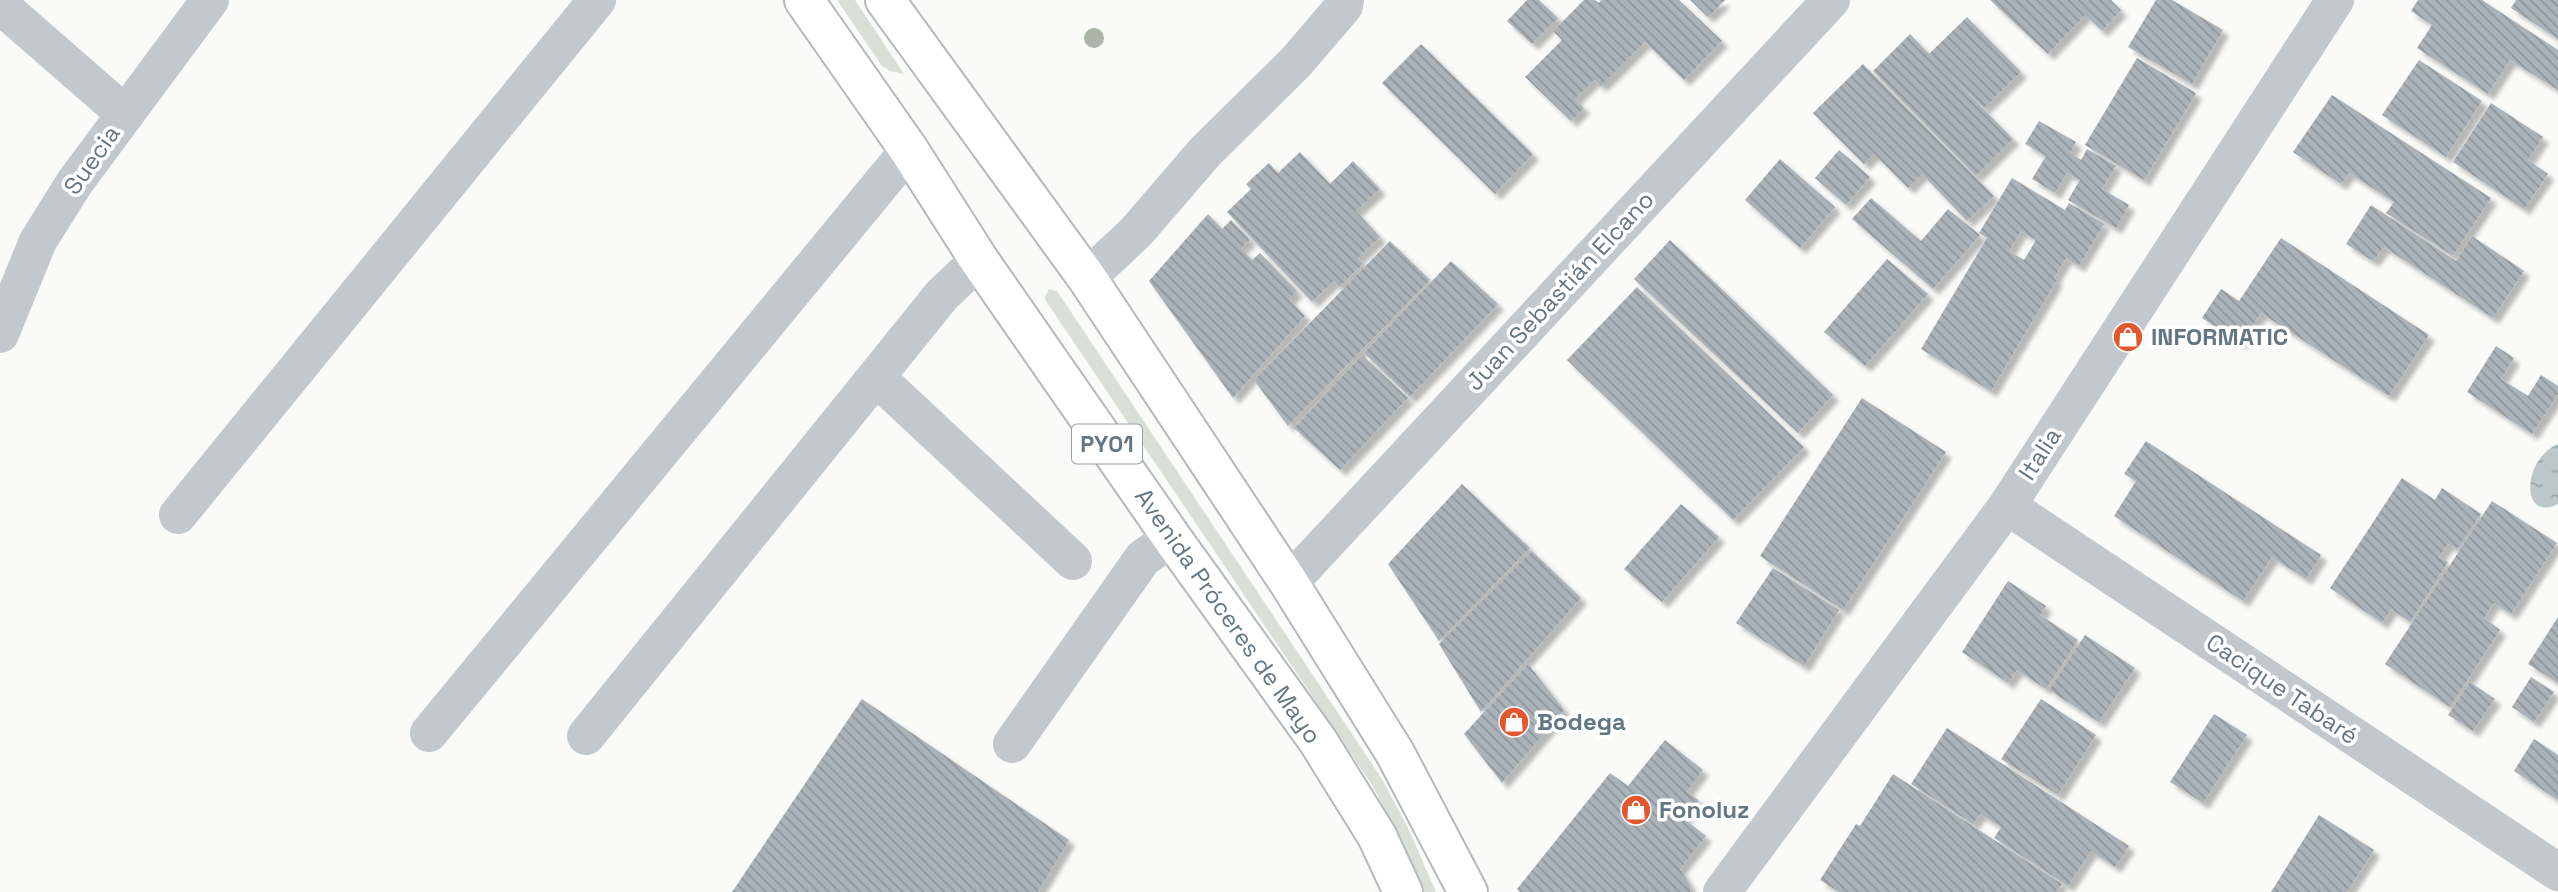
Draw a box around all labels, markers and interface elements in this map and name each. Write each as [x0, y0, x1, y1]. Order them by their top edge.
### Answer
street label: Suecia [57, 119, 127, 200]
street label: Juan Sebastián Elcano [1459, 184, 1660, 397]
shop icon: INFORMATIC [2111, 320, 2145, 354]
place label: INFORMATIC [2151, 321, 2288, 352]
street label: Italia [2011, 422, 2068, 486]
road number: PY01 [1072, 424, 1142, 464]
street label: Avenida Próceres de Mayo [1128, 482, 1329, 750]
street label: Cacique Tabaré [2200, 626, 2364, 751]
shop icon: Bodega [1497, 705, 1531, 739]
place label: Bodega [1537, 706, 1626, 737]
shop icon: Fonoluz [1619, 793, 1653, 827]
place label: Fonoluz [1659, 794, 1749, 825]

